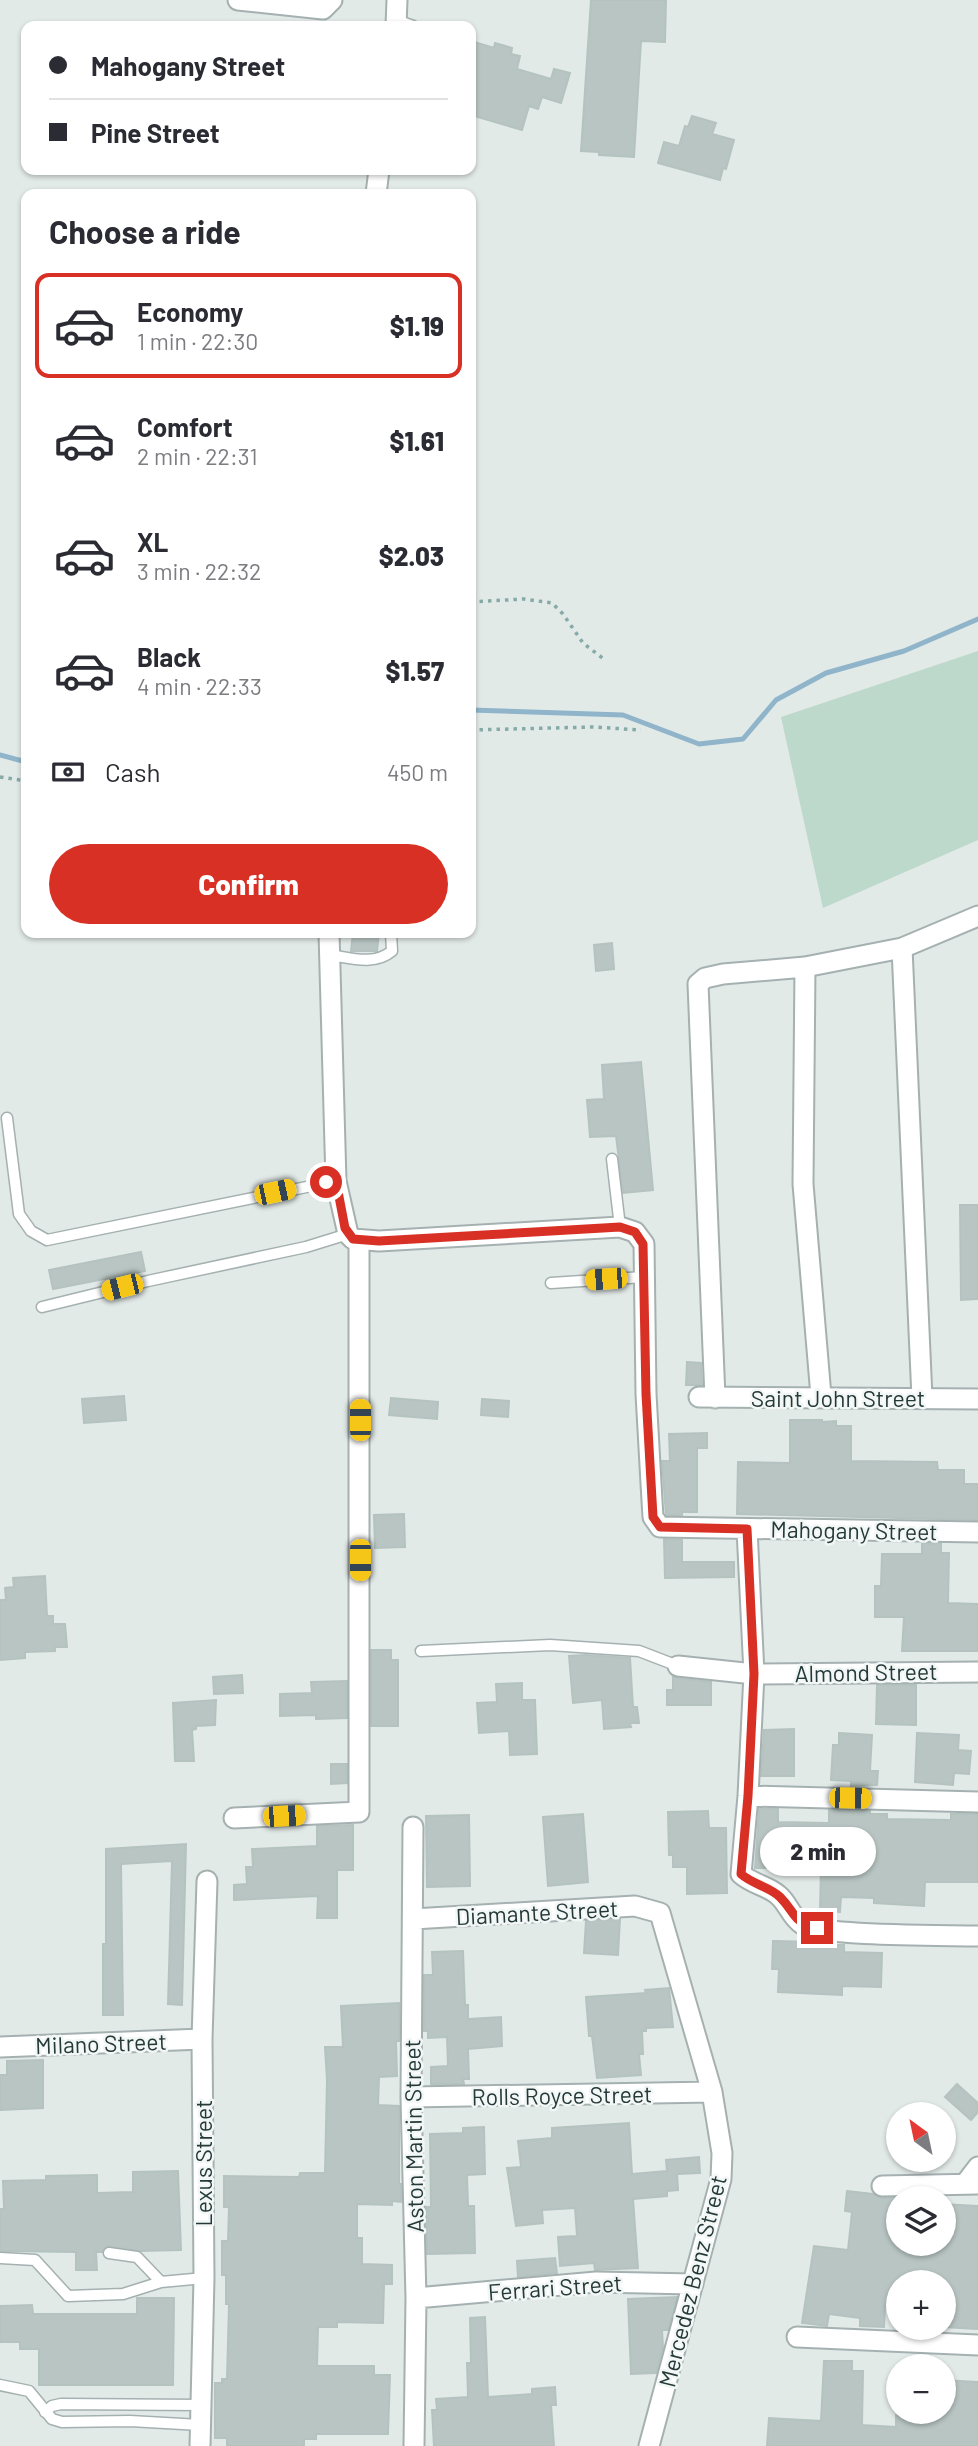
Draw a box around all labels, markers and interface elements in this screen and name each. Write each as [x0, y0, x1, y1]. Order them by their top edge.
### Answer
text: Mahogany Street [91, 50, 285, 81]
text: Pine Street [91, 117, 220, 148]
text: Choose a ride [49, 212, 241, 250]
icon: car [53, 294, 116, 357]
text: Economy [137, 296, 243, 327]
text: $1.19 [390, 310, 444, 341]
text: 1 min · 22:30 [137, 327, 258, 355]
icon: car [53, 409, 116, 472]
text: Comfort [137, 411, 233, 442]
text: $1.61 [390, 425, 444, 456]
text: 2 min · 22:31 [137, 442, 257, 470]
icon: car [53, 524, 116, 587]
text: XL [137, 526, 168, 557]
text: $2.03 [379, 540, 444, 571]
text: 3 min · 22:32 [137, 557, 261, 585]
icon: car [53, 639, 116, 702]
text: Black [137, 641, 201, 672]
text: $1.57 [386, 655, 444, 686]
text: 4 min · 22:33 [137, 672, 262, 700]
icon: cash [49, 753, 87, 791]
text: Cash [105, 756, 160, 787]
text: 450 m [387, 758, 448, 786]
button: Confirm [49, 844, 448, 924]
route start [310, 1166, 342, 1198]
car [253, 1177, 298, 1207]
car [585, 1267, 628, 1291]
car [100, 1272, 145, 1302]
street label: Saint John Street [751, 1384, 925, 1412]
car [350, 1399, 371, 1441]
street label: Mahogany Street [770, 1515, 938, 1545]
car [350, 1539, 371, 1581]
street label: Almond Street [794, 1657, 938, 1687]
car [829, 1787, 872, 1809]
car [263, 1804, 306, 1828]
callout: 2 min [759, 1826, 875, 1876]
text: 2 min [790, 1837, 846, 1865]
street label: Diamante Street [455, 1894, 619, 1930]
route end [801, 1912, 833, 1944]
street label: Milano Street [35, 2027, 167, 2059]
street label: Aston Martin Street [397, 2039, 429, 2233]
street label: Rolls Royce Street [471, 2079, 653, 2111]
street label: Lexus Street [189, 2100, 217, 2226]
north arrow [886, 2102, 956, 2172]
map controls [886, 2102, 956, 2424]
street label: Mercedez Benz Street [652, 2172, 732, 2390]
button: layers [886, 2186, 956, 2256]
street label: Ferrari Street [487, 2268, 623, 2306]
button: + [886, 2270, 956, 2340]
button: − [886, 2354, 956, 2424]

